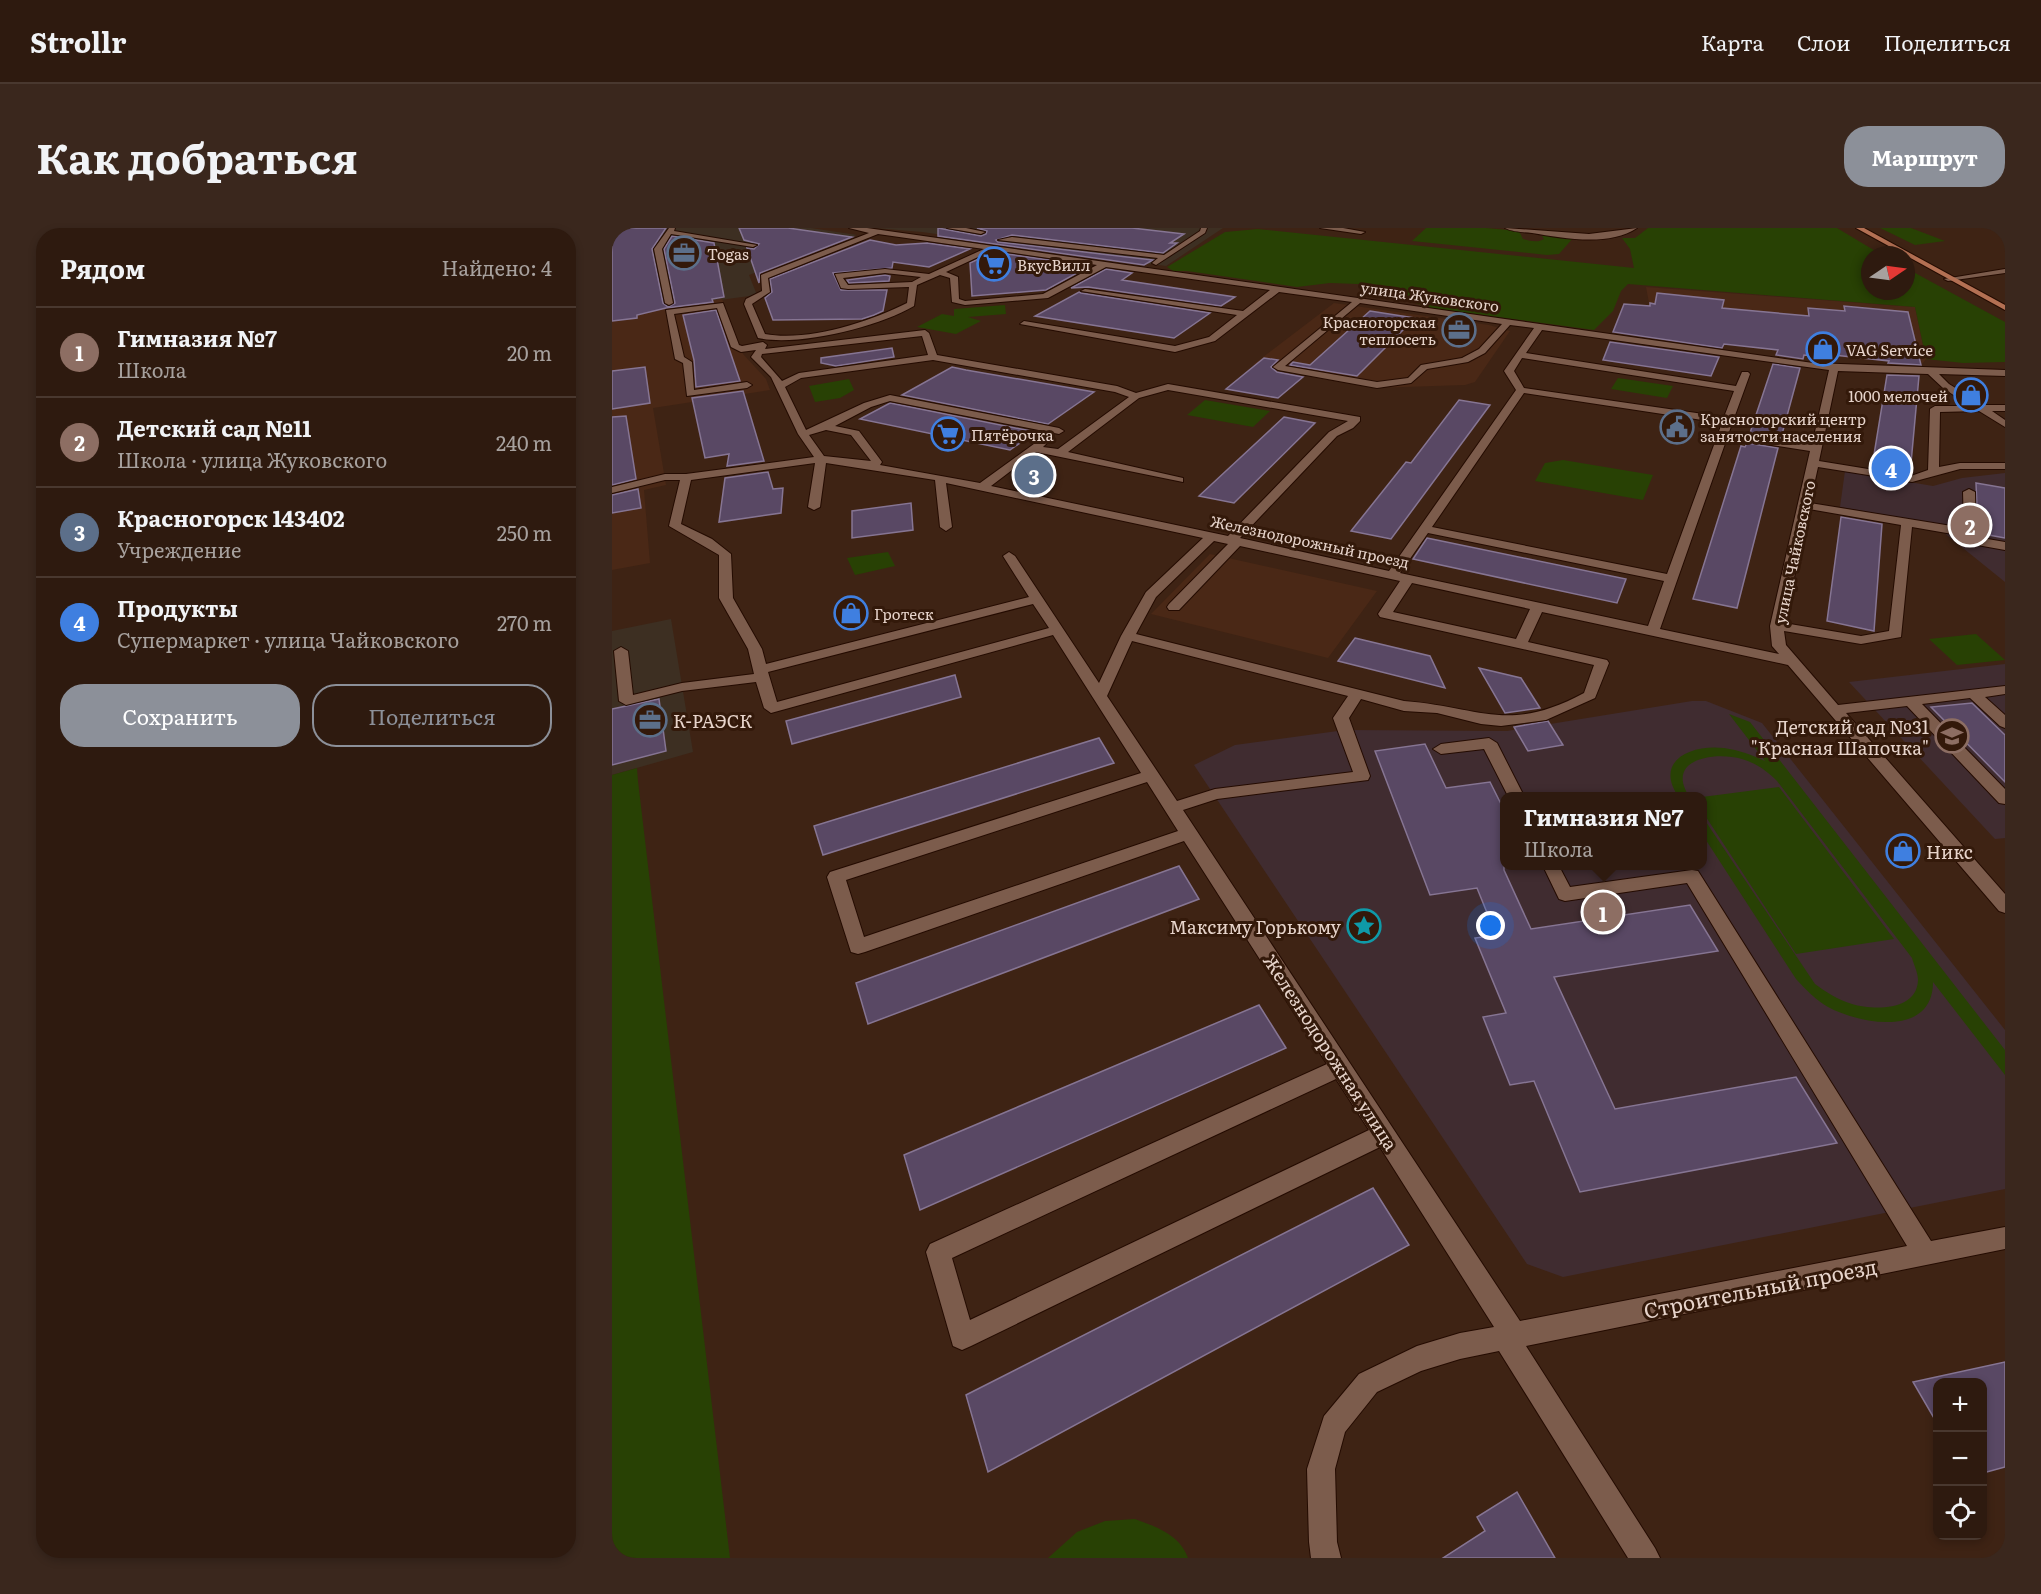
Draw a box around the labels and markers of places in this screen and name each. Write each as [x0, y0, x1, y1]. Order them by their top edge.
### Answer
office icon: Togas [666, 235, 702, 271]
place label: Togas [707, 242, 749, 265]
supermarket icon: ВкусВилл [976, 246, 1012, 282]
place label: ВкусВилл [1017, 253, 1090, 276]
place label: Красногорская теплосеть [1322, 310, 1436, 350]
office icon: Красногорская теплосеть [1441, 312, 1477, 348]
shop icon: VAG Service [1805, 331, 1841, 367]
place label: VAG Service [1846, 338, 1933, 361]
shop icon: 1000 мелочей [1953, 377, 1989, 413]
place label: 1000 мелочей [1848, 384, 1948, 407]
place label: Красногорский центр занятости населения [1700, 407, 1866, 447]
public building icon: Красногорский центр занятости населения [1659, 409, 1695, 445]
supermarket icon: Пятёрочка [930, 416, 966, 452]
place label: Пятёрочка [971, 423, 1055, 446]
pin: 4 [1872, 446, 1910, 490]
pin: 3 [1014, 452, 1054, 498]
pin: 2 [1950, 502, 1990, 548]
shop icon: Гротеск [833, 595, 869, 631]
place label: Гротеск [874, 602, 934, 625]
office icon: К-РАЭСК [632, 702, 668, 738]
place label: К-РАЭСК [673, 707, 752, 734]
place label: Детский сад №31 "Красная Шапочка" [1751, 713, 1929, 761]
school or university icon: Детский сад №31 "Красная Шапочка" [1934, 718, 1970, 754]
shop icon: Никс [1885, 833, 1921, 869]
place label: Никс [1926, 838, 1973, 865]
pin: 1 [1584, 890, 1622, 934]
place icon: Максиму Горькому [1346, 908, 1382, 944]
place label: Максиму Горькому [1169, 913, 1342, 940]

